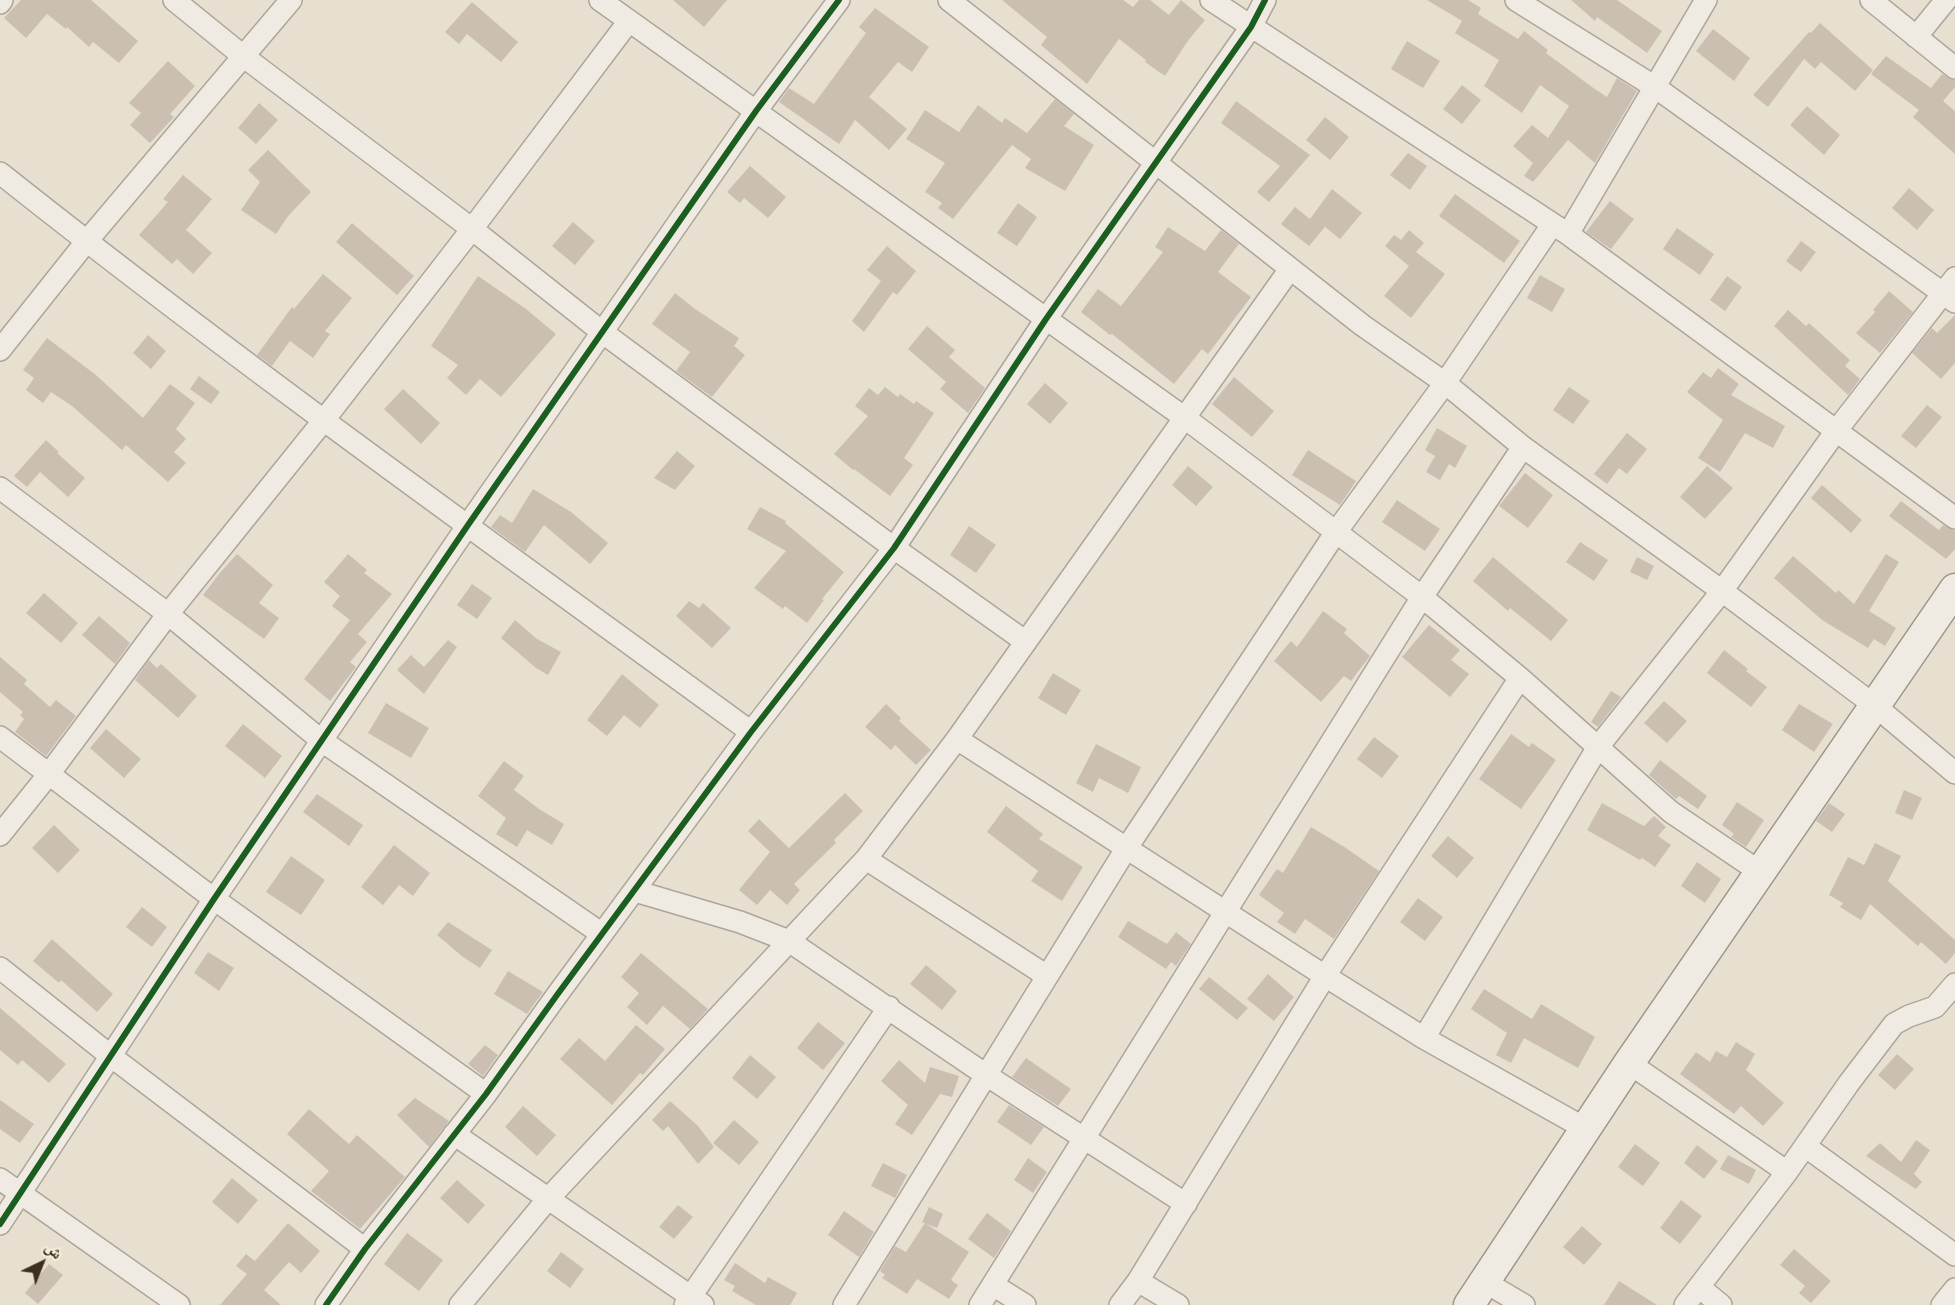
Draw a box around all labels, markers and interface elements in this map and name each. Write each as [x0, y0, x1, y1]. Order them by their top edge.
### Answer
north arrow [12, 1233, 72, 1293]
text: ش [41, 1237, 67, 1263]

